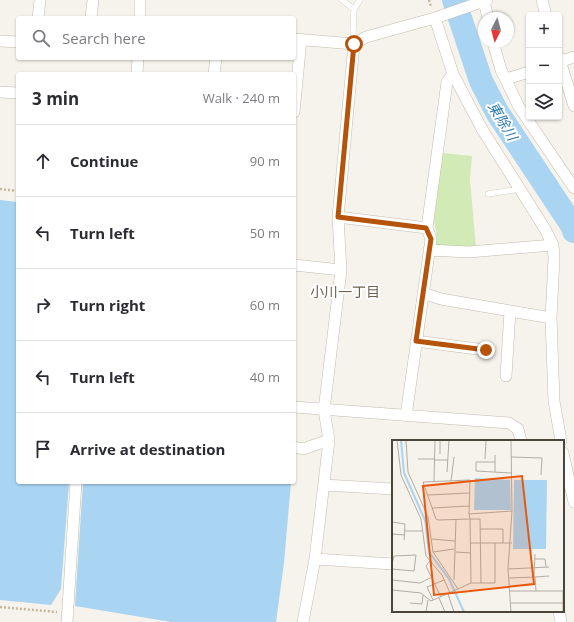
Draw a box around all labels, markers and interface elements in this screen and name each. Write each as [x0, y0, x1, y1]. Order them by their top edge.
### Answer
north arrow [478, 12, 514, 48]
map controls [526, 12, 562, 120]
button: + [526, 12, 562, 48]
search box [16, 16, 296, 60]
icon: search [30, 27, 52, 49]
text: Search here [62, 28, 146, 48]
route start [345, 35, 363, 53]
button: − [526, 48, 562, 84]
button: layers [526, 84, 562, 120]
text: 3 min [32, 87, 79, 110]
text: Walk · 240 m [203, 89, 280, 107]
water label: 東除川 [484, 98, 523, 146]
icon: ahead [32, 150, 54, 172]
text: Continue [70, 151, 138, 171]
text: 90 m [250, 152, 280, 170]
icon: left [32, 222, 54, 244]
text: Turn left [70, 223, 135, 243]
text: 50 m [250, 224, 280, 242]
district label: 小川一丁目 [310, 282, 380, 301]
icon: right [32, 294, 54, 316]
text: Turn right [70, 295, 145, 315]
text: 60 m [250, 296, 280, 314]
route end [477, 341, 495, 359]
icon: left [32, 366, 54, 388]
text: Turn left [70, 367, 135, 387]
text: 40 m [250, 368, 280, 386]
icon: arrive [32, 438, 54, 460]
text: Arrive at destination [70, 439, 225, 459]
inset map [392, 440, 564, 612]

